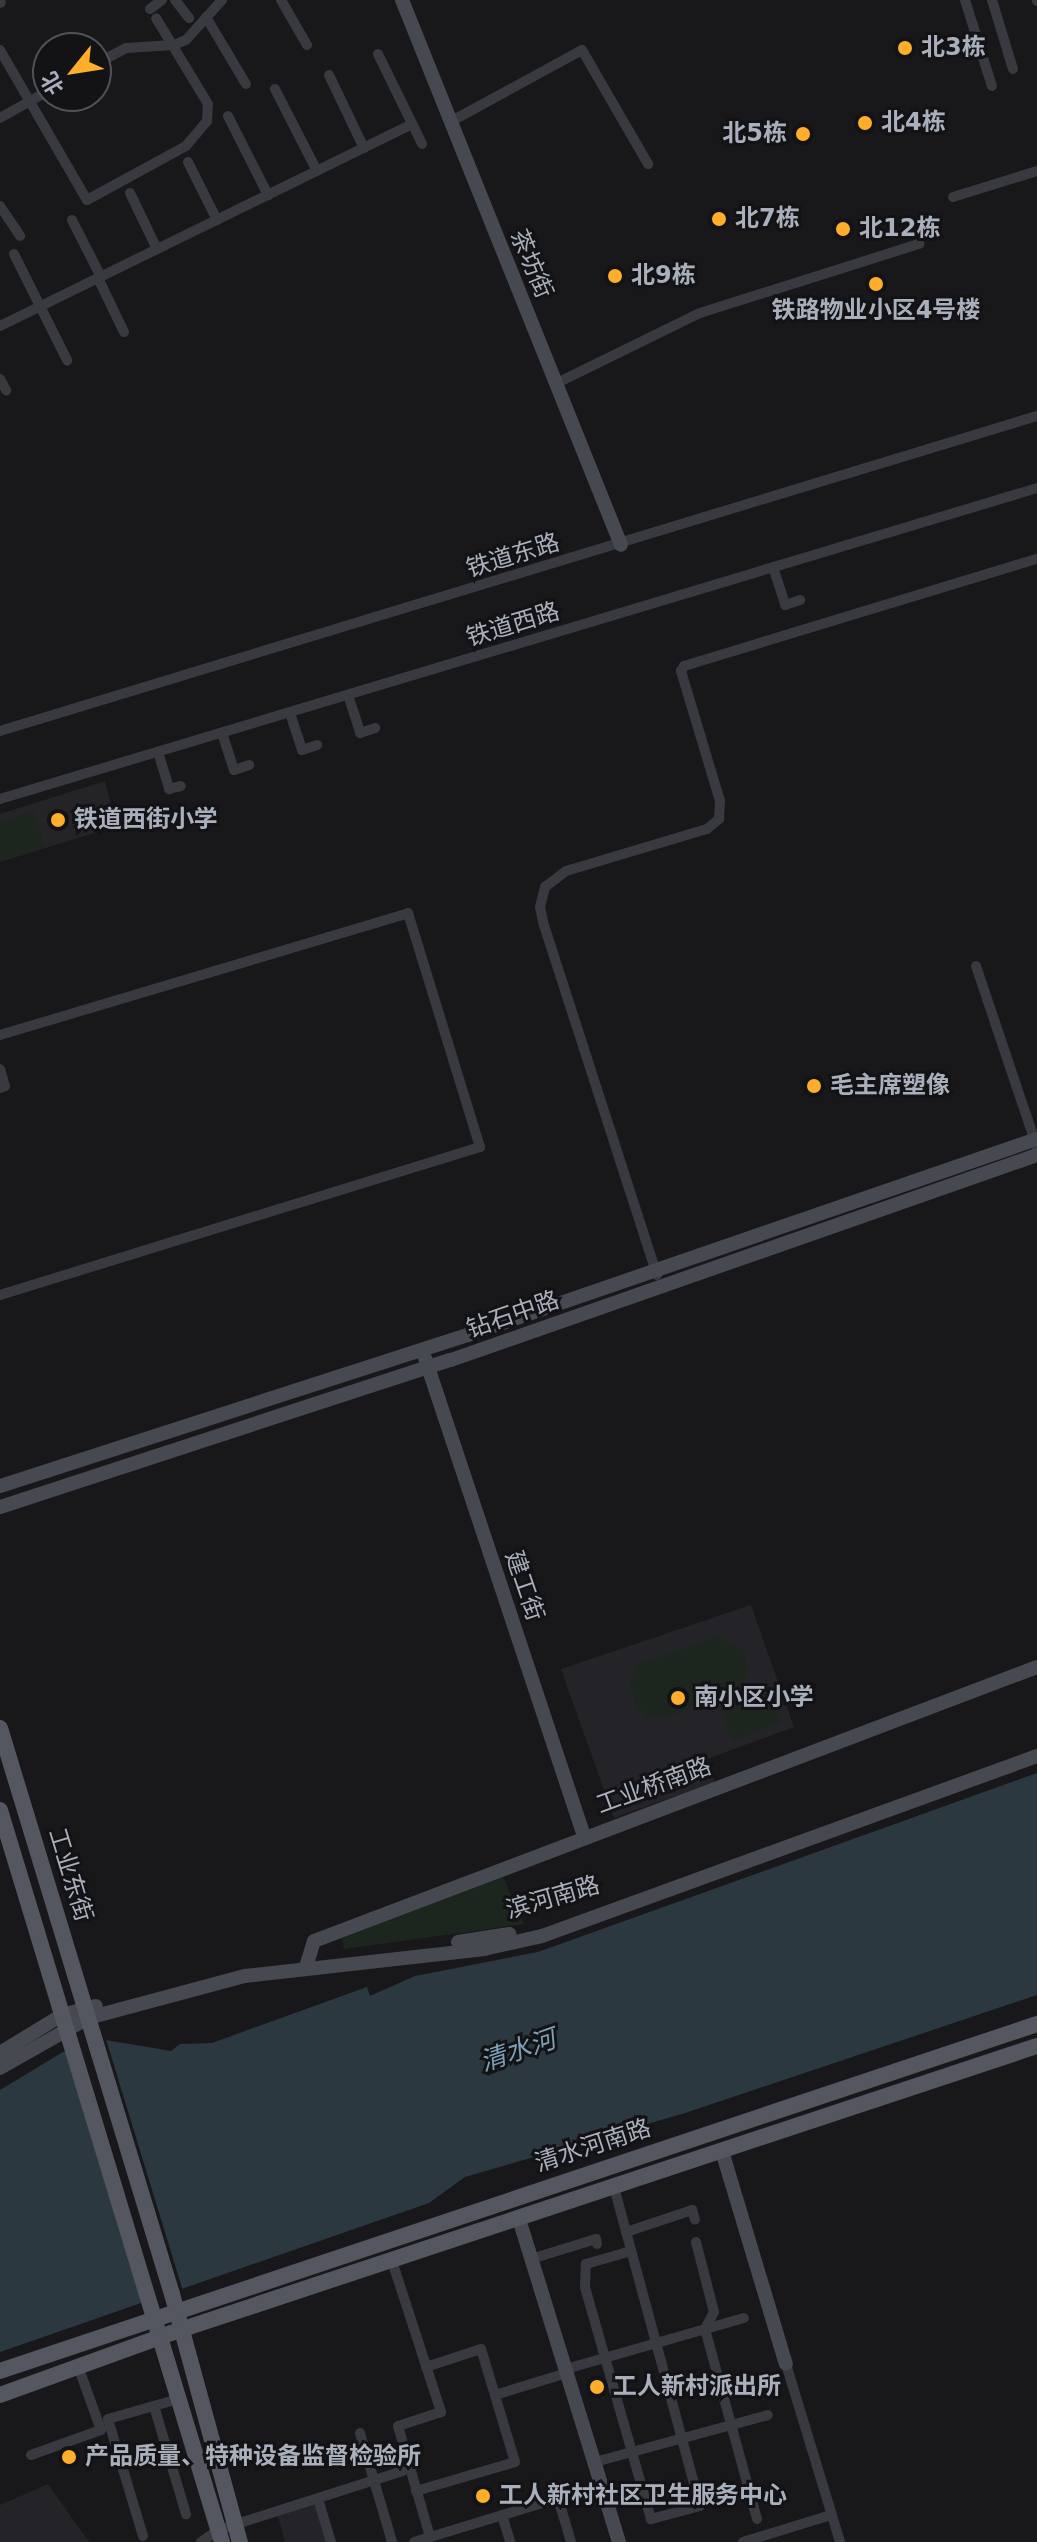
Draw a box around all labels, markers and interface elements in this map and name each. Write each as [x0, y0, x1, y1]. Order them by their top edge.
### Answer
north arrow [32, 32, 112, 112]
place label: 北3栋 [921, 34, 986, 62]
marker: 北3栋 [896, 39, 914, 57]
text: 北 [36, 67, 69, 99]
place label: 北4栋 [881, 109, 946, 137]
marker: 北4栋 [856, 114, 874, 132]
place label: 北5栋 [722, 120, 787, 148]
marker: 北5栋 [794, 125, 812, 143]
place label: 北7栋 [735, 205, 800, 233]
marker: 北7栋 [710, 210, 728, 228]
place label: 北12栋 [859, 215, 940, 243]
marker: 北12栋 [834, 220, 852, 238]
street label: 茶坊街 [504, 225, 558, 303]
place label: 北9栋 [631, 262, 696, 290]
marker: 北9栋 [606, 267, 624, 285]
marker: 铁路物业小区4号楼 [867, 275, 885, 293]
place label: 铁路物业小区4号楼 [772, 297, 980, 325]
street label: 铁道东路 [463, 528, 563, 584]
street label: 铁道西路 [463, 597, 563, 653]
place label: 铁道西街小学 [74, 806, 218, 834]
marker: 铁道西街小学 [49, 811, 67, 829]
place label: 毛主席塑像 [830, 1072, 950, 1100]
marker: 毛主席塑像 [805, 1077, 823, 1095]
street label: 钻石中路 [463, 1286, 563, 1344]
street label: 建工街 [499, 1547, 549, 1625]
place label: 南小区小学 [694, 1684, 814, 1712]
marker: 南小区小学 [669, 1689, 687, 1707]
street label: 工业桥南路 [593, 1752, 715, 1820]
street label: 工业东街 [42, 1825, 98, 1925]
street label: 滨河南路 [503, 1871, 603, 1925]
water label: 清水河 [476, 2024, 560, 2078]
street label: 清水河南路 [531, 2114, 655, 2178]
place label: 工人新村派出所 [613, 2373, 781, 2401]
marker: 工人新村派出所 [588, 2378, 606, 2396]
place label: 产品质量、特种设备监督检验所 [85, 2443, 421, 2471]
marker: 产品质量、特种设备监督检验所 [60, 2448, 78, 2466]
place label: 工人新村社区卫生服务中心 [499, 2482, 787, 2510]
marker: 工人新村社区卫生服务中心 [474, 2487, 492, 2505]

